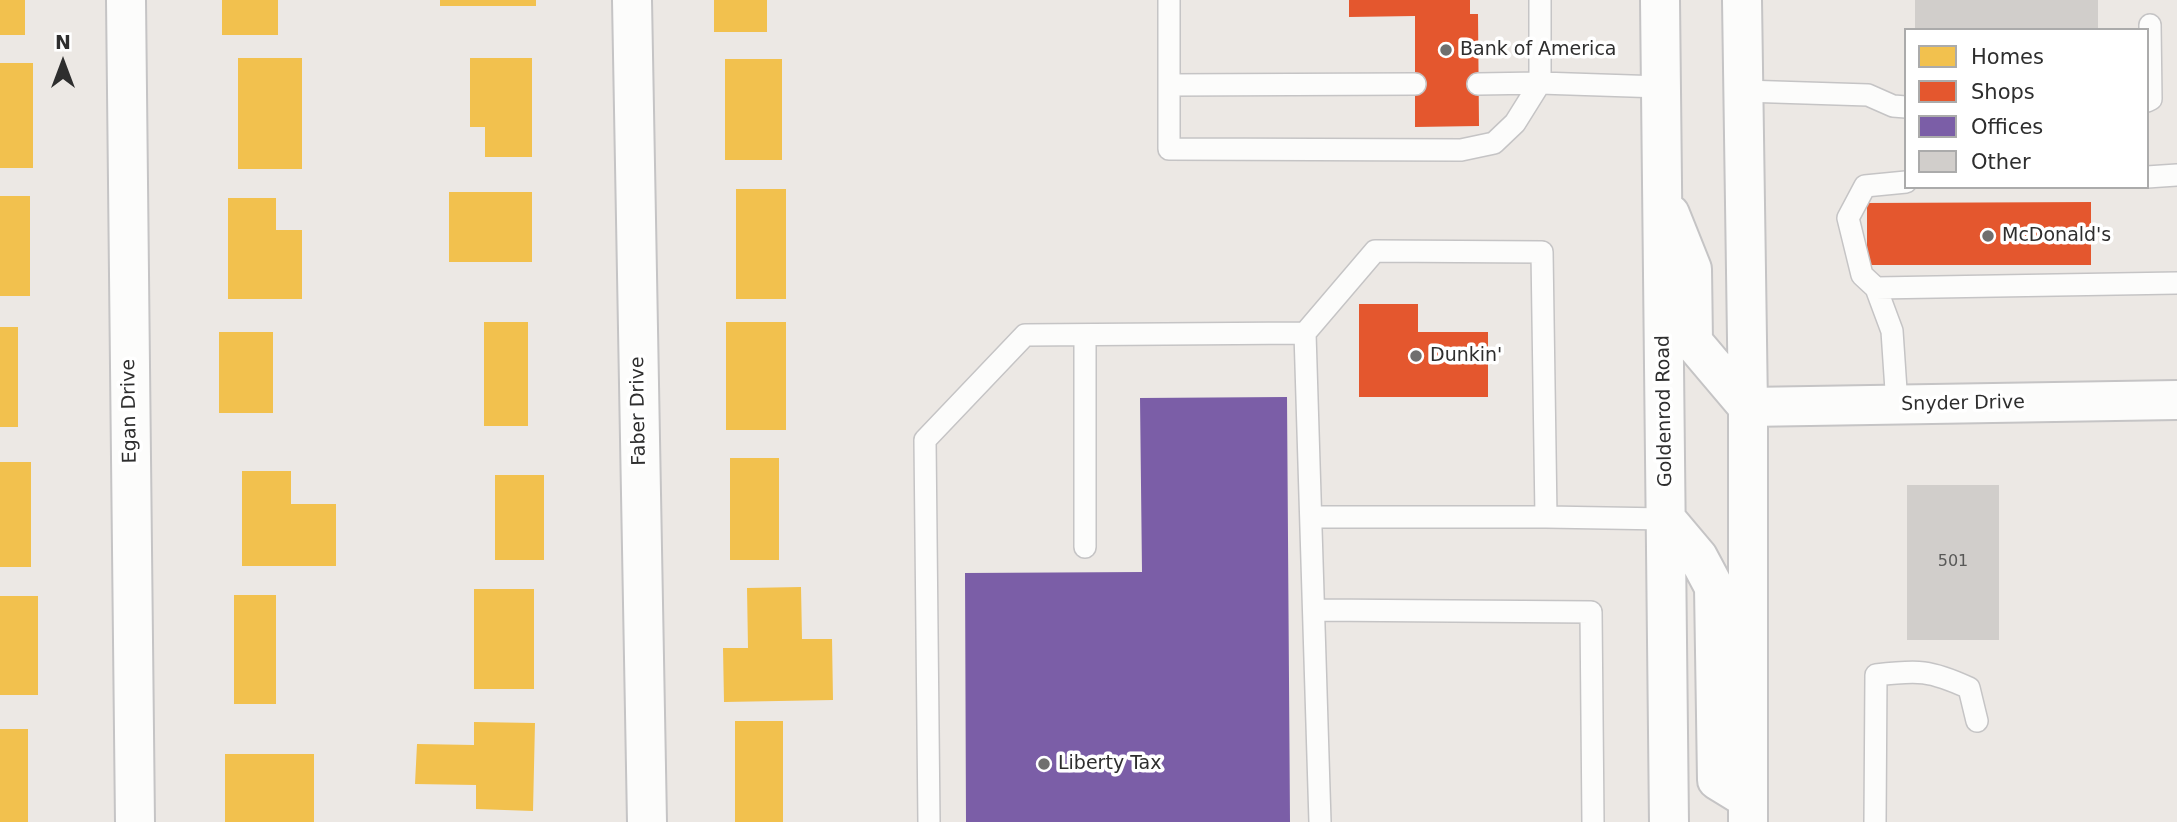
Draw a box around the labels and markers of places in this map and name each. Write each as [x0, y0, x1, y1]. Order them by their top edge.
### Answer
place label: Bank of America [1460, 39, 1616, 61]
marker: Bank of America [1438, 42, 1454, 58]
place label: McDonald's [2002, 225, 2111, 247]
marker: McDonald's [1980, 228, 1996, 244]
place label: Dunkin' [1430, 345, 1502, 367]
marker: Dunkin' [1408, 348, 1424, 364]
place label: Liberty Tax [1058, 753, 1162, 775]
marker: Liberty Tax [1036, 756, 1052, 772]

